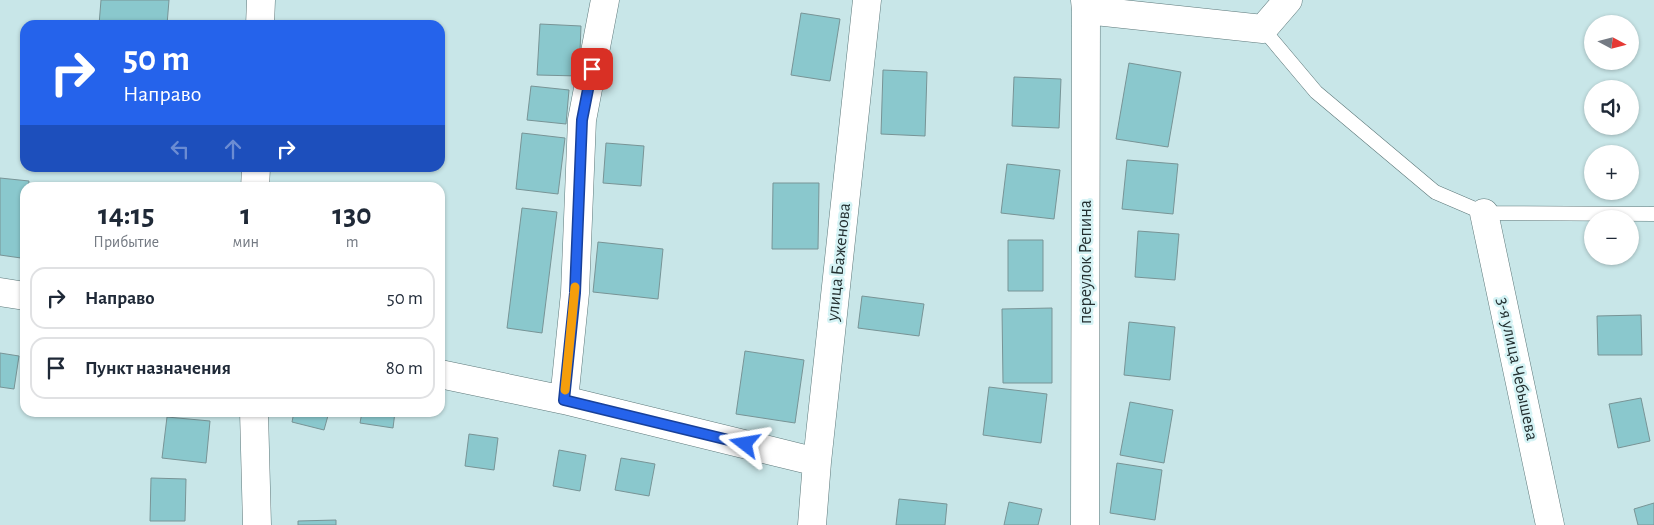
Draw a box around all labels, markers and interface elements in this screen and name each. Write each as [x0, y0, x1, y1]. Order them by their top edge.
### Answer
north arrow [1584, 15, 1639, 70]
map controls [1584, 15, 1639, 265]
icon: right [40, 40, 105, 105]
text: 50 m [123, 42, 190, 77]
pin [571, 48, 613, 90]
icon: arrive [578, 55, 606, 83]
button: sound [1584, 80, 1639, 135]
text: Направо [123, 83, 201, 105]
icon: left [166, 135, 194, 163]
icon: ahead [219, 135, 247, 163]
icon: right [272, 135, 300, 163]
button: + [1584, 145, 1639, 200]
text: 14:15 [98, 200, 155, 230]
text: 1 [240, 200, 251, 230]
text: 130 [332, 200, 372, 230]
street label: переулок Репина [1077, 200, 1095, 324]
street label: улица Баженова [824, 202, 854, 323]
button: − [1584, 210, 1639, 265]
text: Прибытие [93, 234, 159, 250]
text: мин [232, 234, 259, 250]
text: m [346, 234, 358, 250]
icon: right [42, 284, 70, 312]
text: Направо [85, 289, 155, 308]
text: 50 m [387, 289, 423, 308]
street label: 3-я улица Чебышева [1493, 296, 1542, 442]
icon: arrive [42, 354, 70, 382]
text: Пункт назначения [85, 359, 231, 378]
text: 80 m [386, 359, 423, 378]
position arrow [718, 417, 770, 469]

